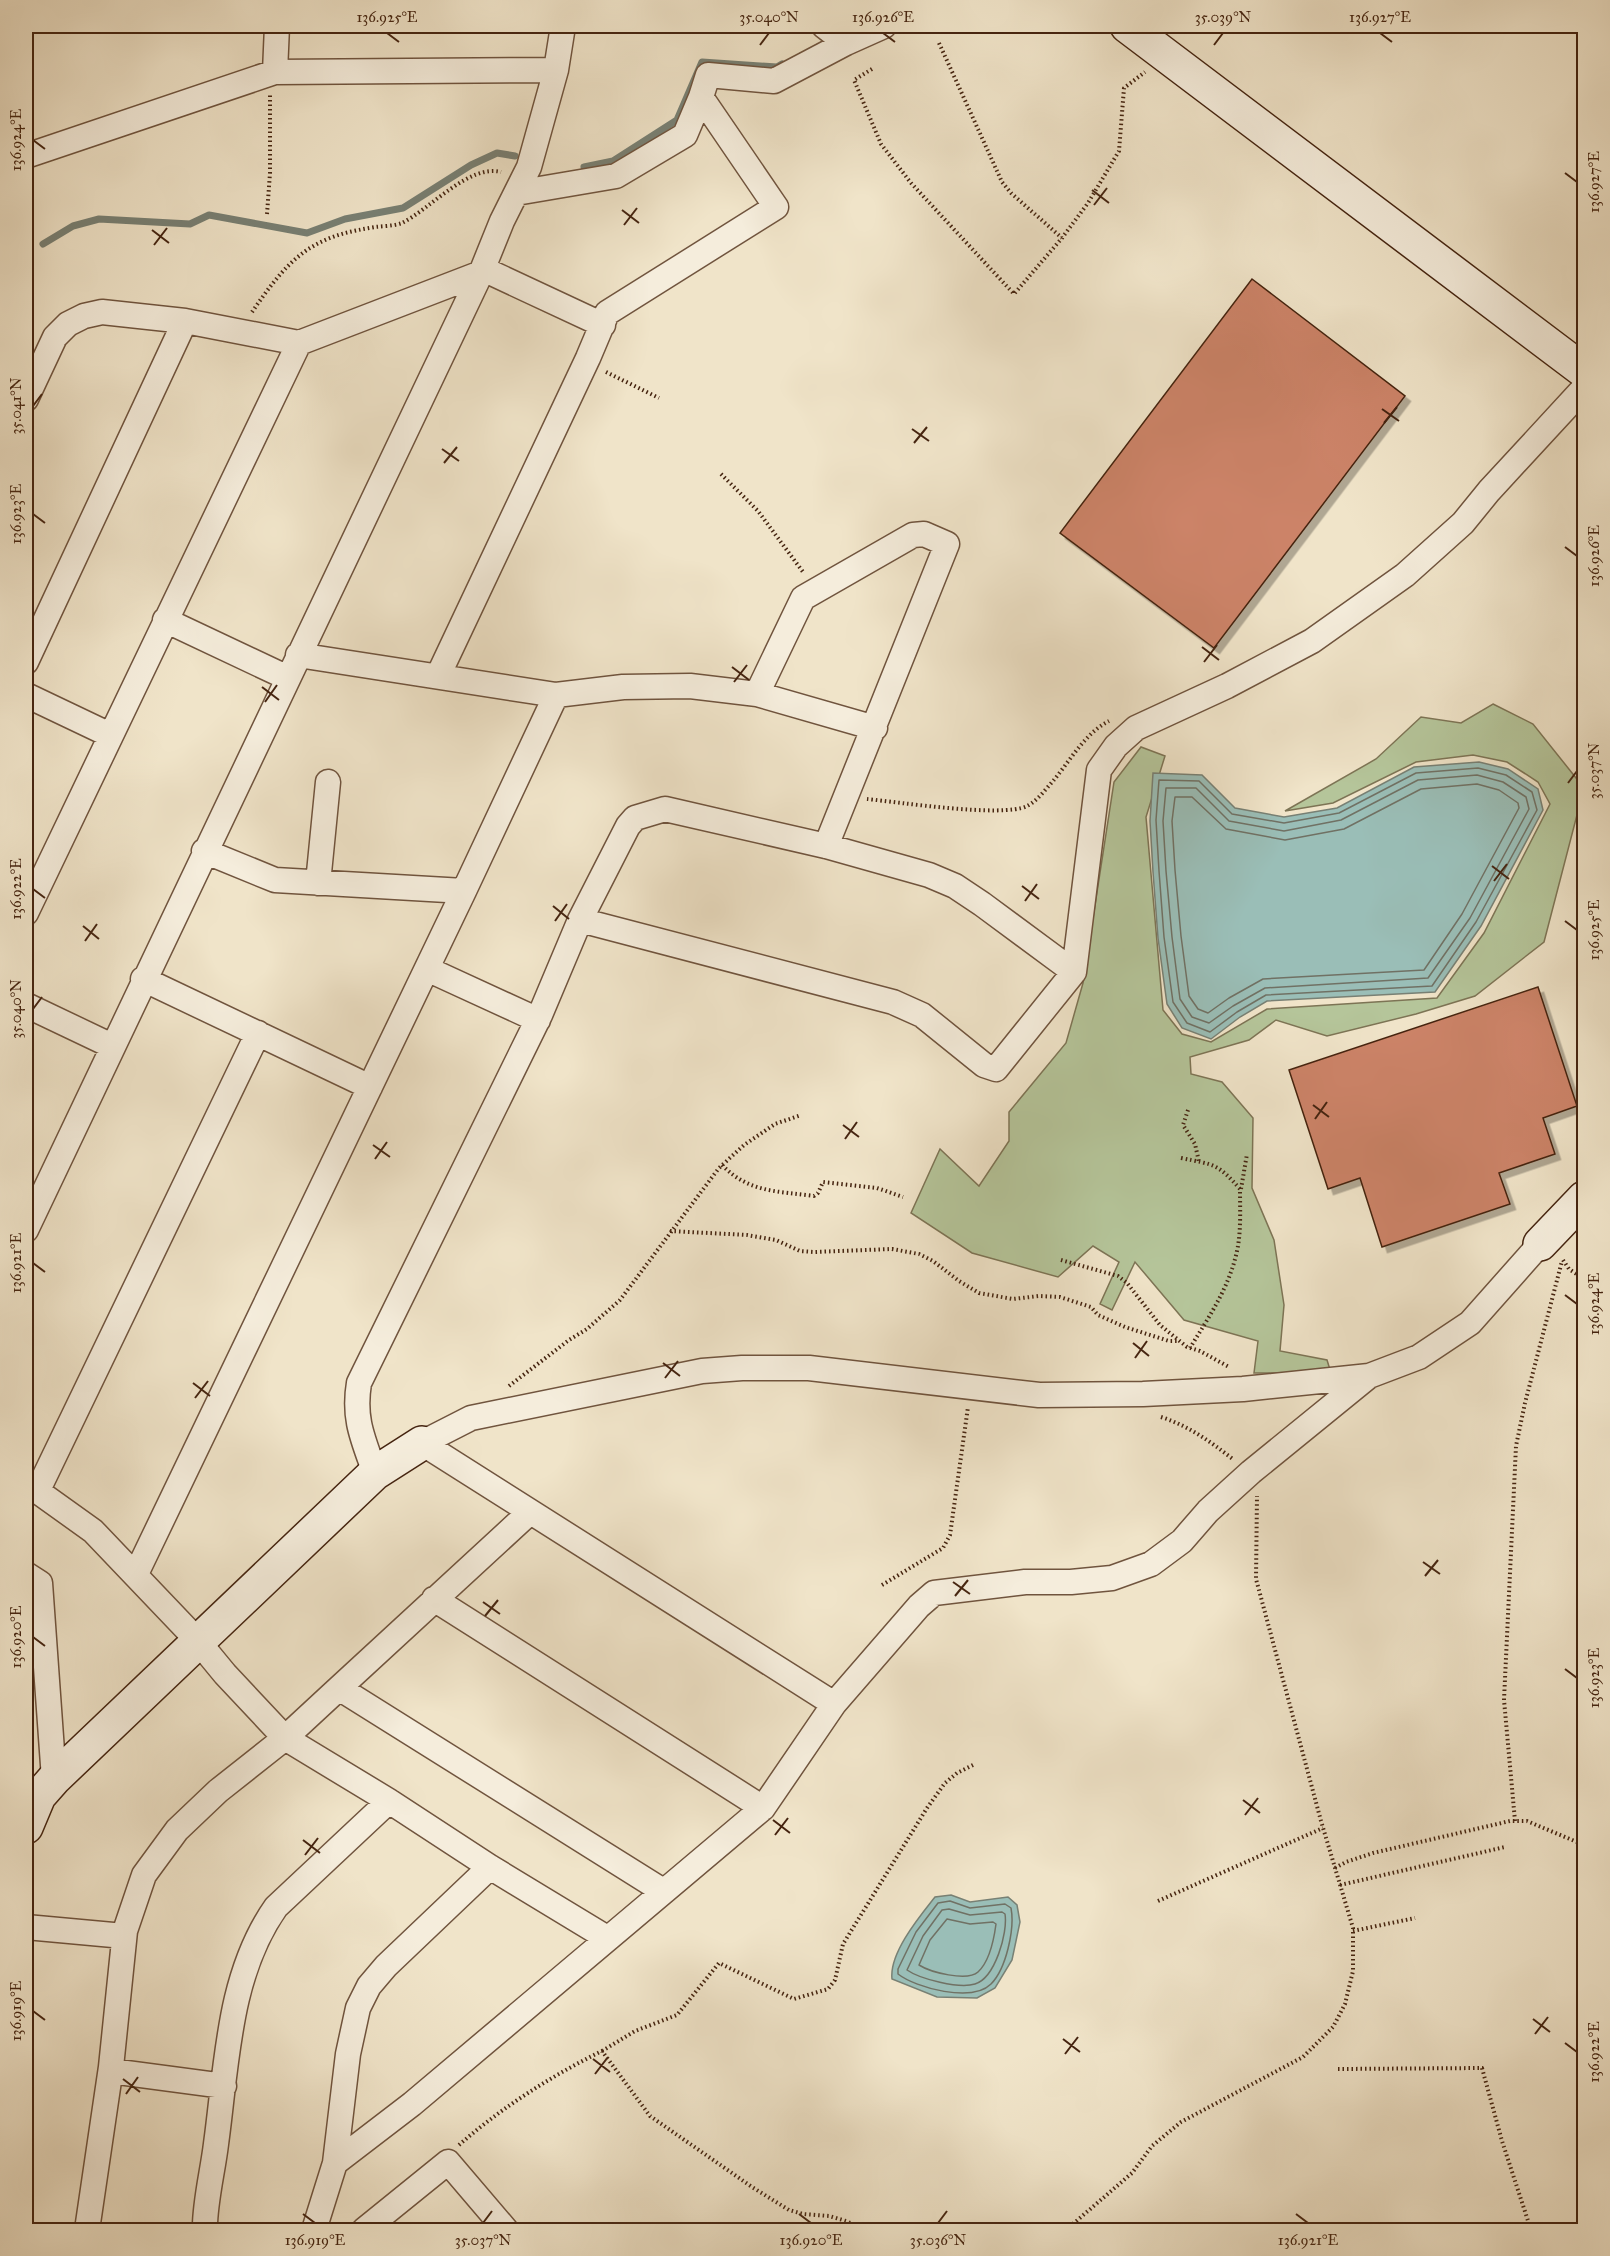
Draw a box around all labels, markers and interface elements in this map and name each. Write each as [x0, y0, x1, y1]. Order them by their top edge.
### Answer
text: 136.925°E [356, 8, 418, 26]
text: 35.040°N [739, 8, 799, 26]
text: 136.926°E [852, 8, 914, 26]
text: 35.039°N [1195, 8, 1252, 26]
text: 136.927°E [1349, 8, 1411, 26]
text: 136.924°E [7, 108, 25, 171]
text: 136.927°E [1585, 151, 1603, 213]
text: 35.041°N [7, 377, 25, 434]
text: 136.923°E [7, 484, 25, 544]
text: 136.926°E [1585, 525, 1603, 587]
text: 35.037°N [1585, 742, 1603, 799]
text: 136.922°E [7, 858, 25, 920]
text: 136.925°E [1585, 899, 1603, 961]
text: 35.040°N [7, 979, 25, 1039]
text: 136.921°E [7, 1233, 25, 1293]
text: 136.924°E [1585, 1272, 1603, 1335]
text: 136.920°E [7, 1605, 25, 1669]
text: 136.923°E [1585, 1648, 1603, 1708]
text: 136.919°E [7, 1980, 25, 2041]
text: 136.922°E [1585, 2021, 1603, 2083]
text: 136.919°E [285, 2231, 346, 2249]
text: 35.037°N [455, 2231, 512, 2249]
text: 136.920°E [779, 2231, 843, 2249]
text: 35.036°N [910, 2231, 966, 2249]
text: 136.921°E [1278, 2231, 1338, 2249]

